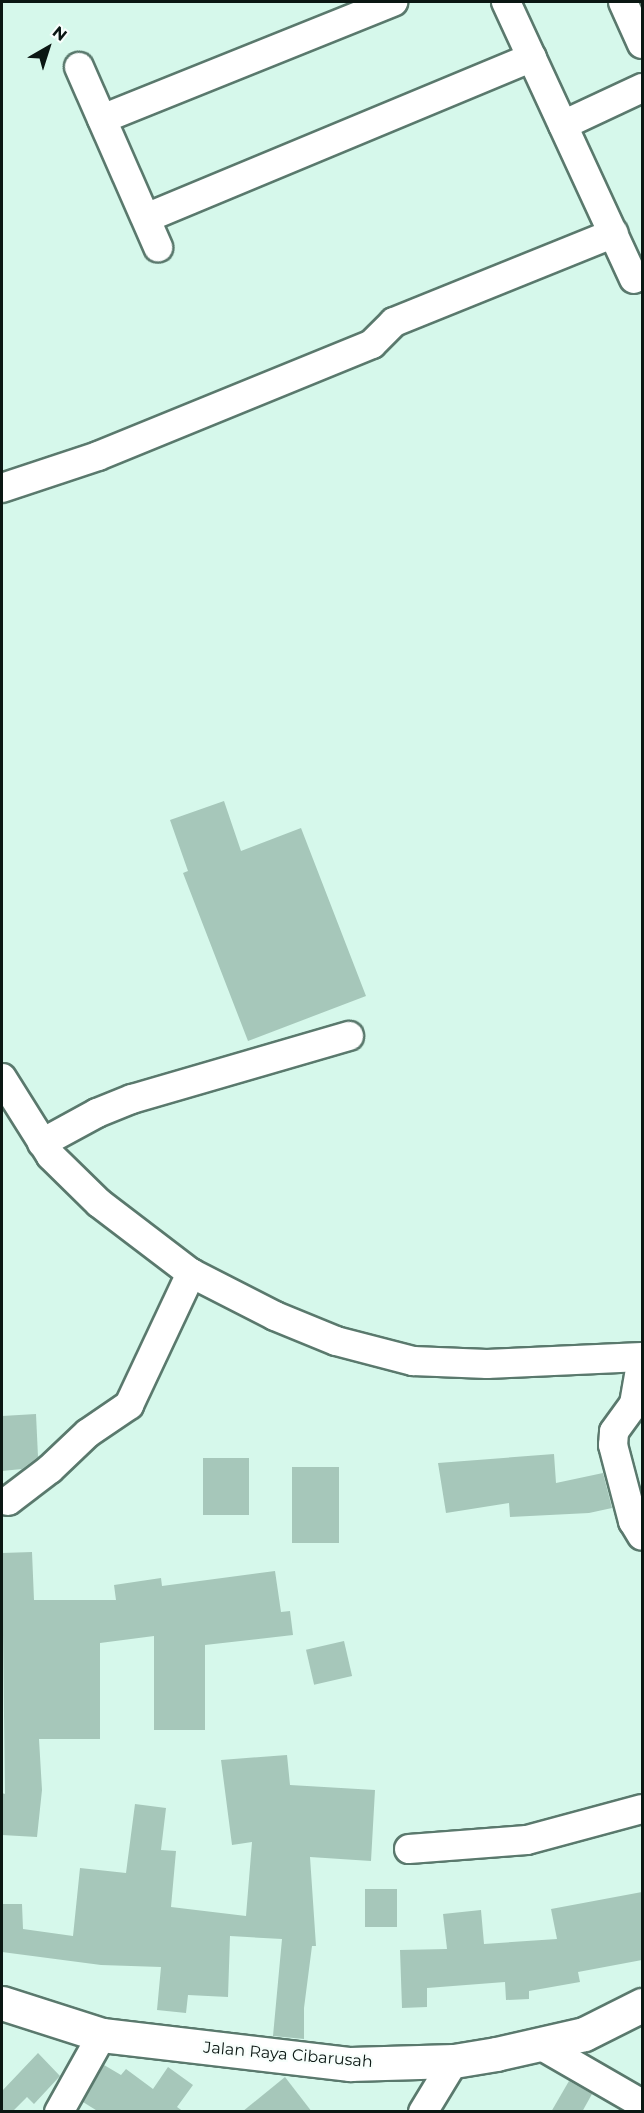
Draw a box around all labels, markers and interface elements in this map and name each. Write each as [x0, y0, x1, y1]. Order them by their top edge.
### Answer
north arrow [18, 18, 78, 78]
text: N [49, 22, 71, 45]
street label: Jalan Raya Cibarusah [203, 2038, 373, 2072]

